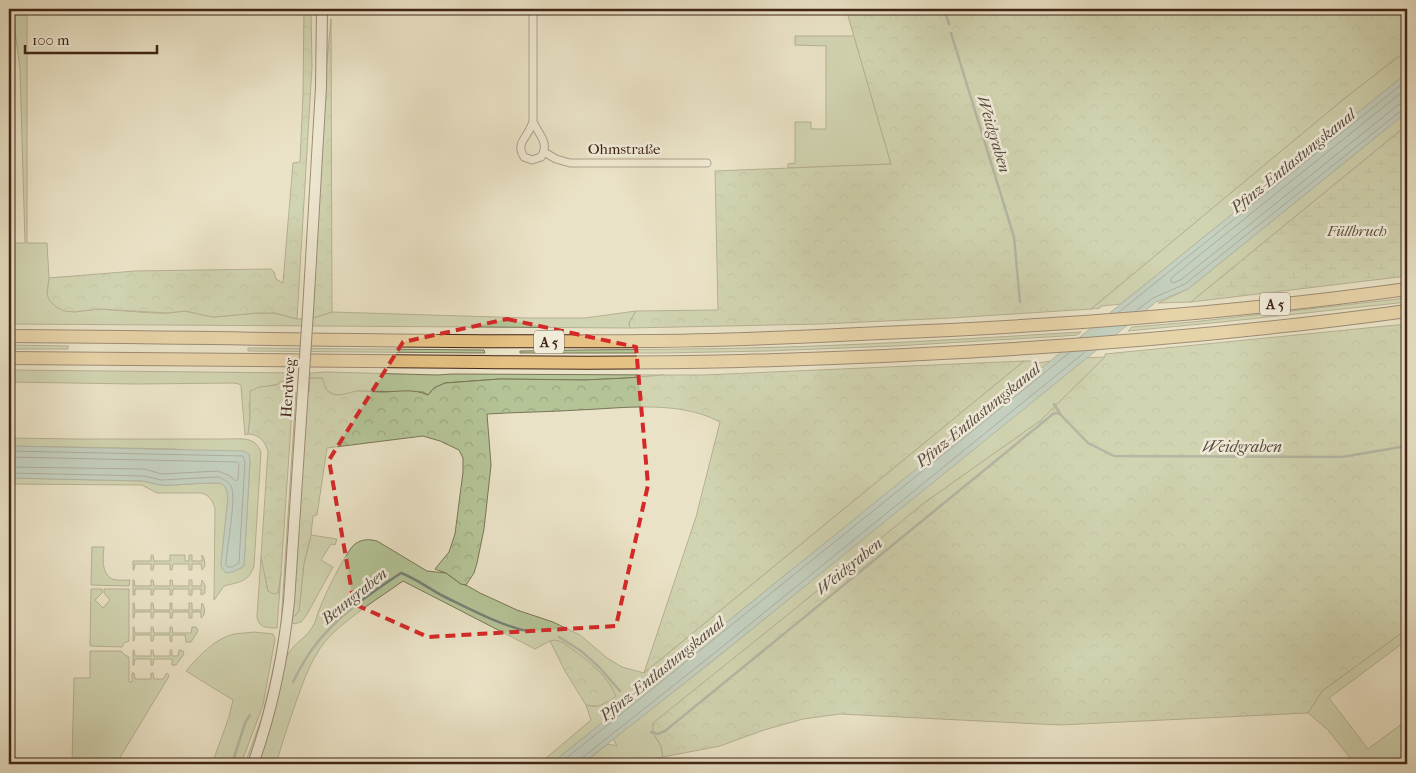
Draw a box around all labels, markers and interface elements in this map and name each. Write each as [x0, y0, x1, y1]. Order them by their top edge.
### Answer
scale bar [25, 22, 158, 54]
text: 100 m [32, 31, 70, 49]
water label: Weidgraben [973, 93, 1015, 175]
water label: Pfinz-Entlastungskanal [1226, 104, 1361, 218]
street label: Ohmstraße [588, 140, 661, 158]
park label: Füllbruch [1326, 222, 1387, 240]
road number: A 5 [1260, 292, 1290, 316]
road number: A 5 [534, 331, 564, 354]
street label: Herdweg [277, 357, 299, 418]
water label: Pfinz-Entlastungskanal [911, 358, 1046, 472]
water label: Weidgraben [1202, 437, 1282, 456]
water label: Weidgraben [812, 534, 886, 598]
water label: Beungraben [317, 564, 391, 629]
water label: Pfinz-Entlastungskanal [595, 612, 730, 726]

